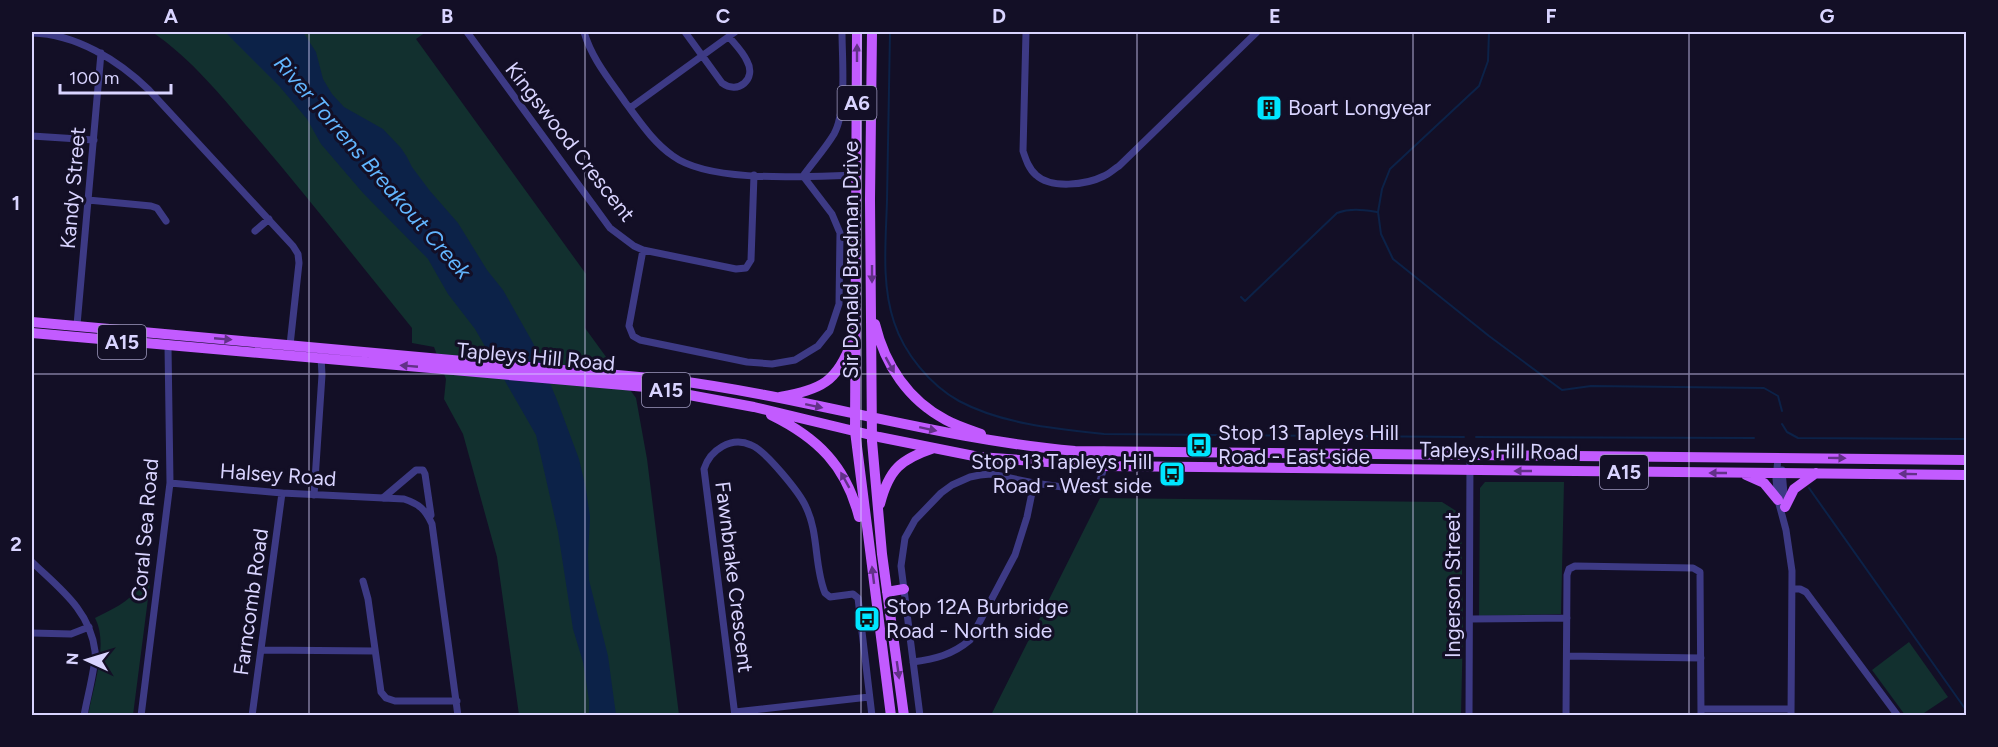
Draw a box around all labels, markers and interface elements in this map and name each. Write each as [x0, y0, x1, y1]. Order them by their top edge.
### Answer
text: A [164, 4, 179, 28]
text: B [441, 4, 453, 28]
text: C [716, 4, 730, 28]
text: D [992, 4, 1006, 28]
text: E [1269, 4, 1281, 28]
text: F [1545, 4, 1557, 28]
text: G [1820, 4, 1835, 28]
one-way arrow [852, 44, 862, 63]
water label: River Torrens Breakout Creek [268, 50, 478, 286]
scale bar [60, 57, 171, 95]
street label: Kingswood Crescent [500, 57, 640, 226]
text: 100 m [69, 67, 119, 89]
road number: A6 [838, 86, 876, 120]
building icon: Boart Longyear [1254, 93, 1284, 123]
place label: Boart Longyear [1288, 95, 1431, 120]
street label: Kandy Street [55, 126, 90, 250]
street label: Sir Donald Bradman Drive [838, 141, 863, 379]
text: 1 [12, 191, 20, 215]
one-way arrow [867, 265, 877, 284]
road number: A15 [98, 325, 146, 359]
one-way arrow [214, 334, 233, 344]
street label: Tapleys Hill Road [456, 337, 616, 376]
one-way arrow [885, 357, 895, 374]
one-way arrow [400, 361, 419, 371]
road number: A15 [642, 373, 690, 407]
one-way arrow [805, 402, 824, 411]
place label: Stop 13 Tapleys Hill Road - East side [1218, 420, 1399, 469]
one-way arrow [919, 425, 938, 434]
bus stop icon: Stop 13 Tapleys Hill Road - East side [1184, 430, 1214, 460]
street label: Tapleys Hill Road [1419, 437, 1579, 464]
place label: Stop 13 Tapleys Hill Road - West side [971, 449, 1152, 498]
one-way arrow [1827, 454, 1846, 463]
road number: A15 [1600, 455, 1648, 489]
street label: Coral Sea Road [126, 457, 163, 603]
street label: Halsey Road [219, 458, 337, 491]
bus stop icon: Stop 13 Tapleys Hill Road - West side [1157, 459, 1187, 489]
one-way arrow [1514, 466, 1533, 476]
one-way arrow [1709, 468, 1728, 478]
one-way arrow [1899, 469, 1918, 479]
one-way arrow [840, 471, 850, 488]
street label: Fawnbrake Crescent [710, 480, 759, 674]
street label: Ingerson Street [1440, 512, 1465, 658]
street label: Farncomb Road [228, 527, 273, 677]
text: 2 [10, 532, 22, 556]
one-way arrow [868, 566, 877, 585]
place label: Stop 12A Burbridge Road - North side [886, 594, 1068, 643]
bus stop icon: Stop 12A Burbridge Road - North side [852, 604, 882, 634]
north arrow [57, 630, 117, 690]
text: N [63, 652, 82, 666]
one-way arrow [894, 661, 903, 680]

